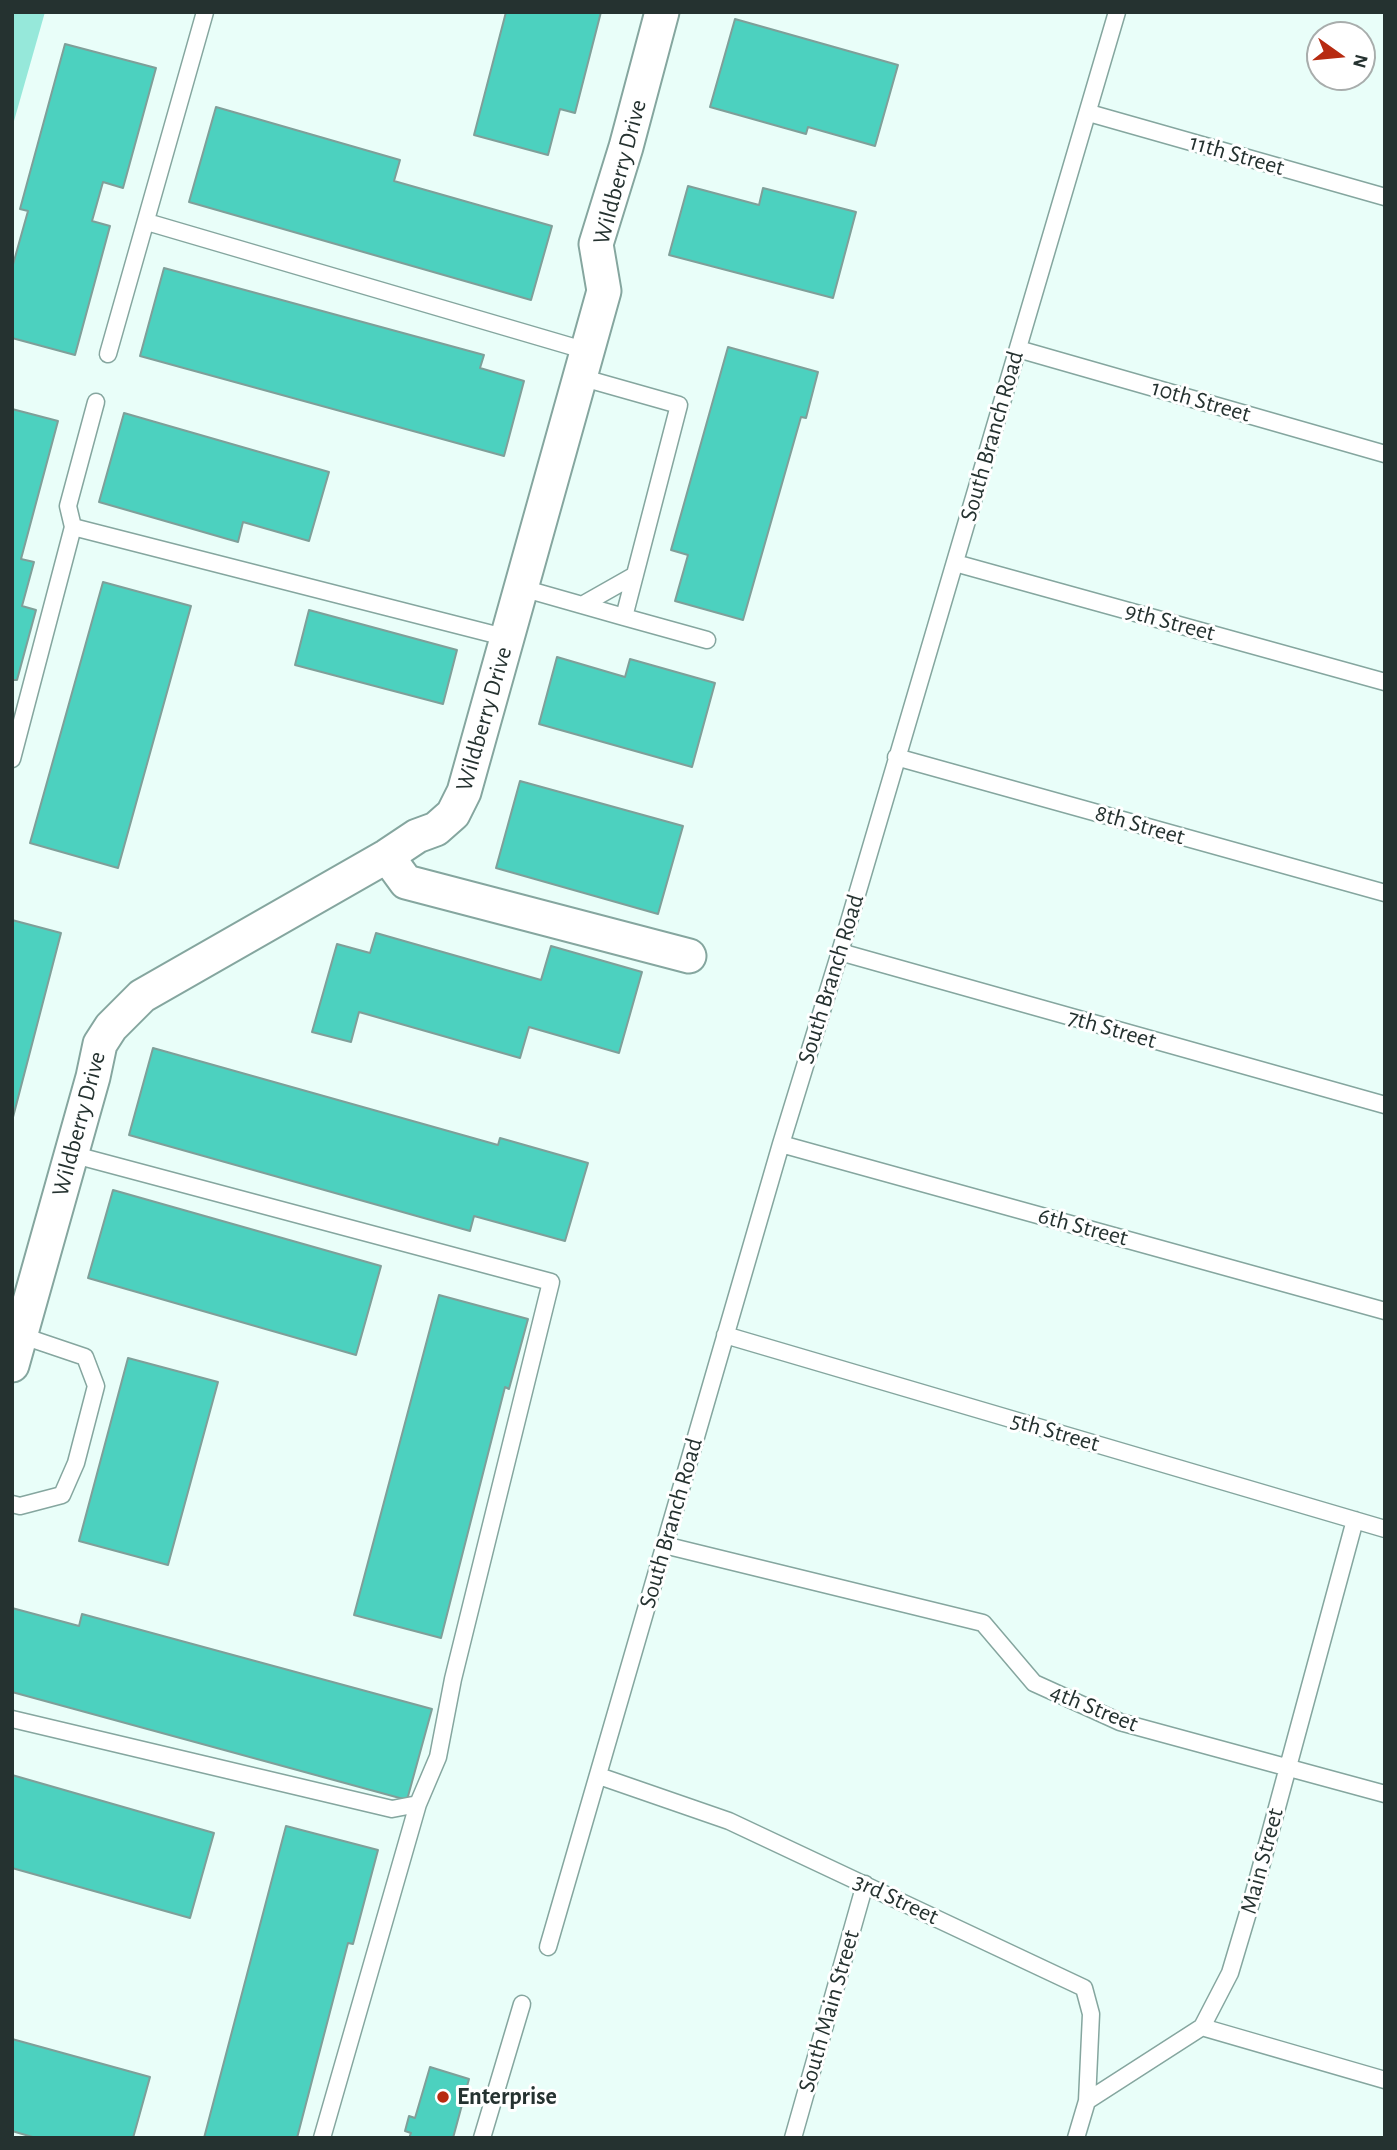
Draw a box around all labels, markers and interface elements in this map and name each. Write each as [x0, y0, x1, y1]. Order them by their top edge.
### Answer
north arrow [1306, 21, 1376, 91]
text: N [1349, 52, 1371, 70]
street label: Wildberry Drive [587, 96, 653, 248]
street label: 11th Street [1186, 128, 1288, 182]
street label: South Branch Road [954, 348, 1030, 524]
street label: 10th Street [1148, 373, 1254, 429]
street label: 9th Street [1122, 596, 1218, 648]
street label: Wildberry Drive [450, 643, 518, 795]
street label: 8th Street [1092, 798, 1188, 852]
street label: South Branch Road [792, 891, 870, 1067]
street label: 7th Street [1064, 1003, 1160, 1055]
street label: Wildberry Drive [46, 1048, 112, 1200]
street label: 6th Street [1035, 1201, 1131, 1253]
street label: 5th Street [1007, 1406, 1103, 1458]
street label: South Branch Road [633, 1435, 709, 1611]
street label: 4th Street [1046, 1677, 1142, 1739]
street label: Main Street [1234, 1805, 1290, 1917]
street label: 3rd Street [849, 1867, 943, 1931]
street label: South Main Street [792, 1927, 866, 2095]
place label: Enterprise [457, 2083, 557, 2111]
marker: Enterprise [435, 2089, 451, 2105]

